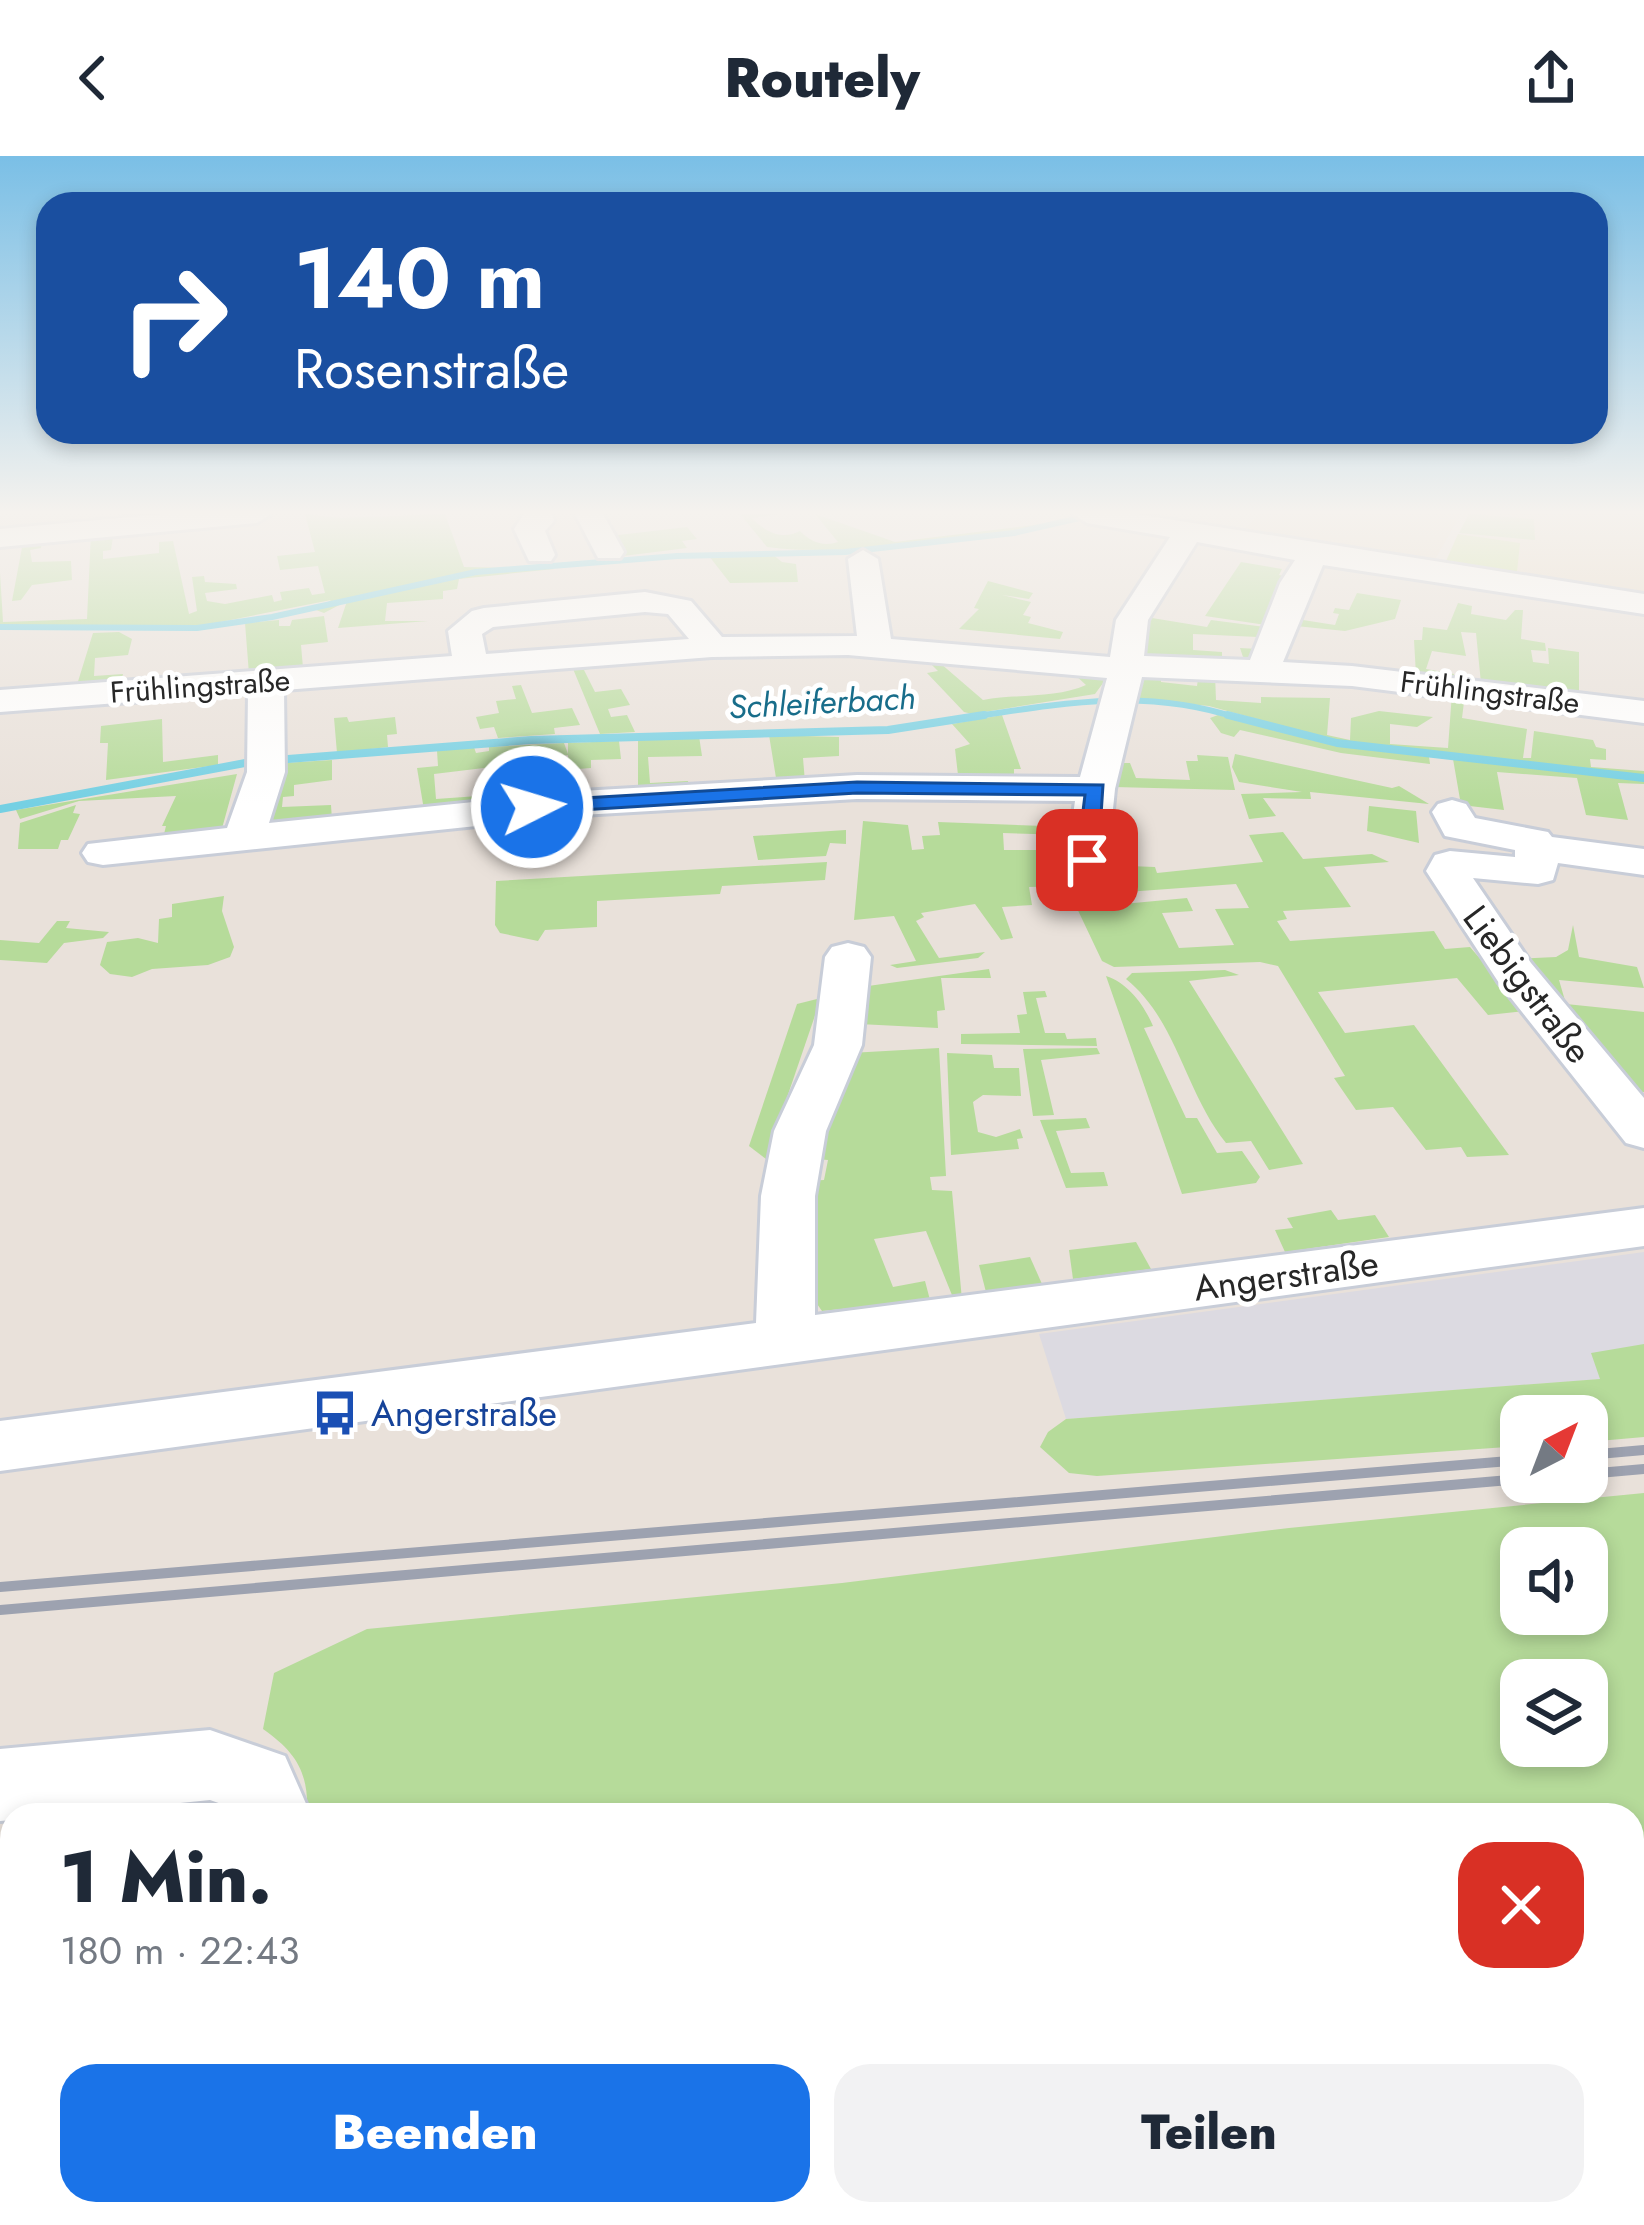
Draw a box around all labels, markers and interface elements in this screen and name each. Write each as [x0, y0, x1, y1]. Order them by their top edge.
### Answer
text: Routely [724, 39, 920, 117]
icon: back [60, 45, 126, 111]
icon: share [1518, 45, 1584, 111]
text: 140 m [294, 218, 545, 340]
icon: right [96, 240, 252, 396]
text: Rosenstraße [294, 330, 569, 408]
street label: Frühlingstraße [109, 658, 291, 714]
street label: Frühlingstraße [1398, 660, 1582, 724]
water label: Schleiferbach [727, 674, 917, 730]
position arrow [469, 744, 595, 870]
pin [1036, 809, 1138, 911]
icon: arrive [1054, 827, 1120, 893]
street label: Liebigstraße [1451, 894, 1605, 1074]
street label: Angerstraße [1190, 1236, 1382, 1314]
place label: Angerstraße [371, 1387, 557, 1439]
bus stop icon: Angerstraße [310, 1388, 360, 1438]
north arrow [1500, 1395, 1608, 1503]
map controls [1500, 1395, 1608, 1767]
button: sound [1500, 1527, 1608, 1635]
button: layers [1500, 1659, 1608, 1767]
text: 1 Min. [60, 1825, 272, 1929]
button: close [1458, 1842, 1584, 1968]
text: 180 m · 22:43 [60, 1922, 300, 1979]
button: Beenden [60, 2064, 810, 2202]
button: Teilen [834, 2064, 1584, 2202]

